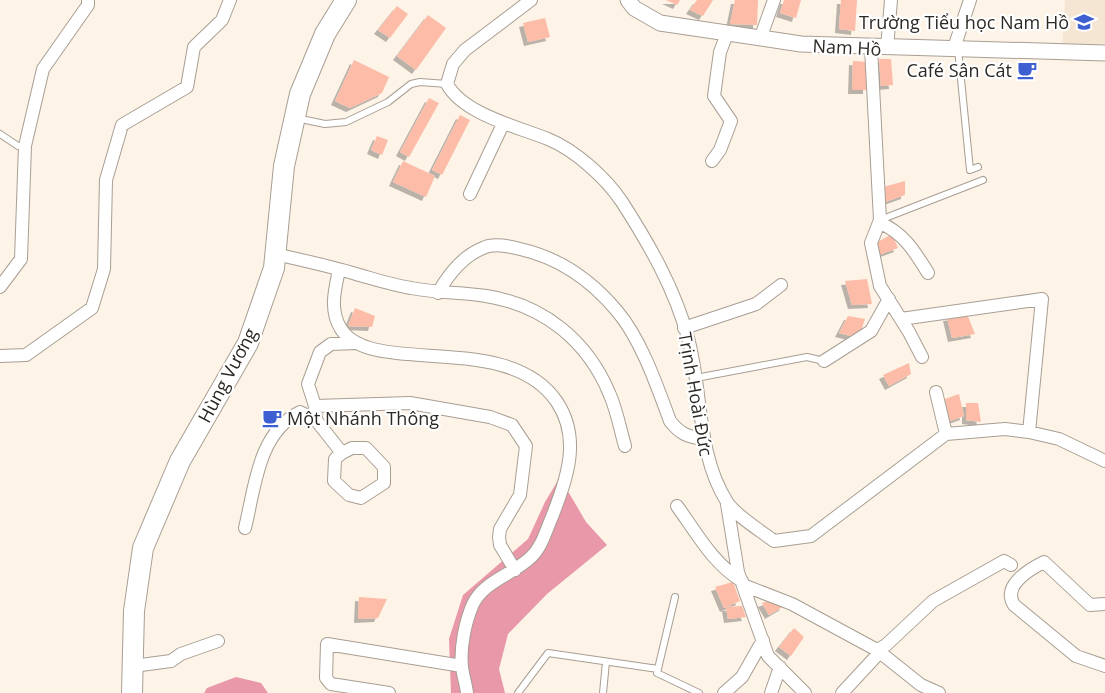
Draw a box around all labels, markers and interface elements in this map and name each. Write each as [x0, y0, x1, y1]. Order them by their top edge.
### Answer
place label: Trường Tiểu học Nam Hồ [859, 10, 1069, 34]
school or university icon: Trường Tiểu học Nam Hồ [1073, 11, 1095, 33]
street label: Nam Hồ [812, 33, 882, 61]
place label: Café Sân Cát [906, 58, 1012, 82]
cafe icon: Café Sân Cát [1016, 59, 1038, 81]
street label: Hùng Vương [192, 323, 262, 427]
street label: Trịnh Hoài Đức [673, 330, 719, 458]
place label: Một Nhánh Thông [287, 406, 439, 430]
cafe icon: Một Nhánh Thông [261, 407, 283, 429]

